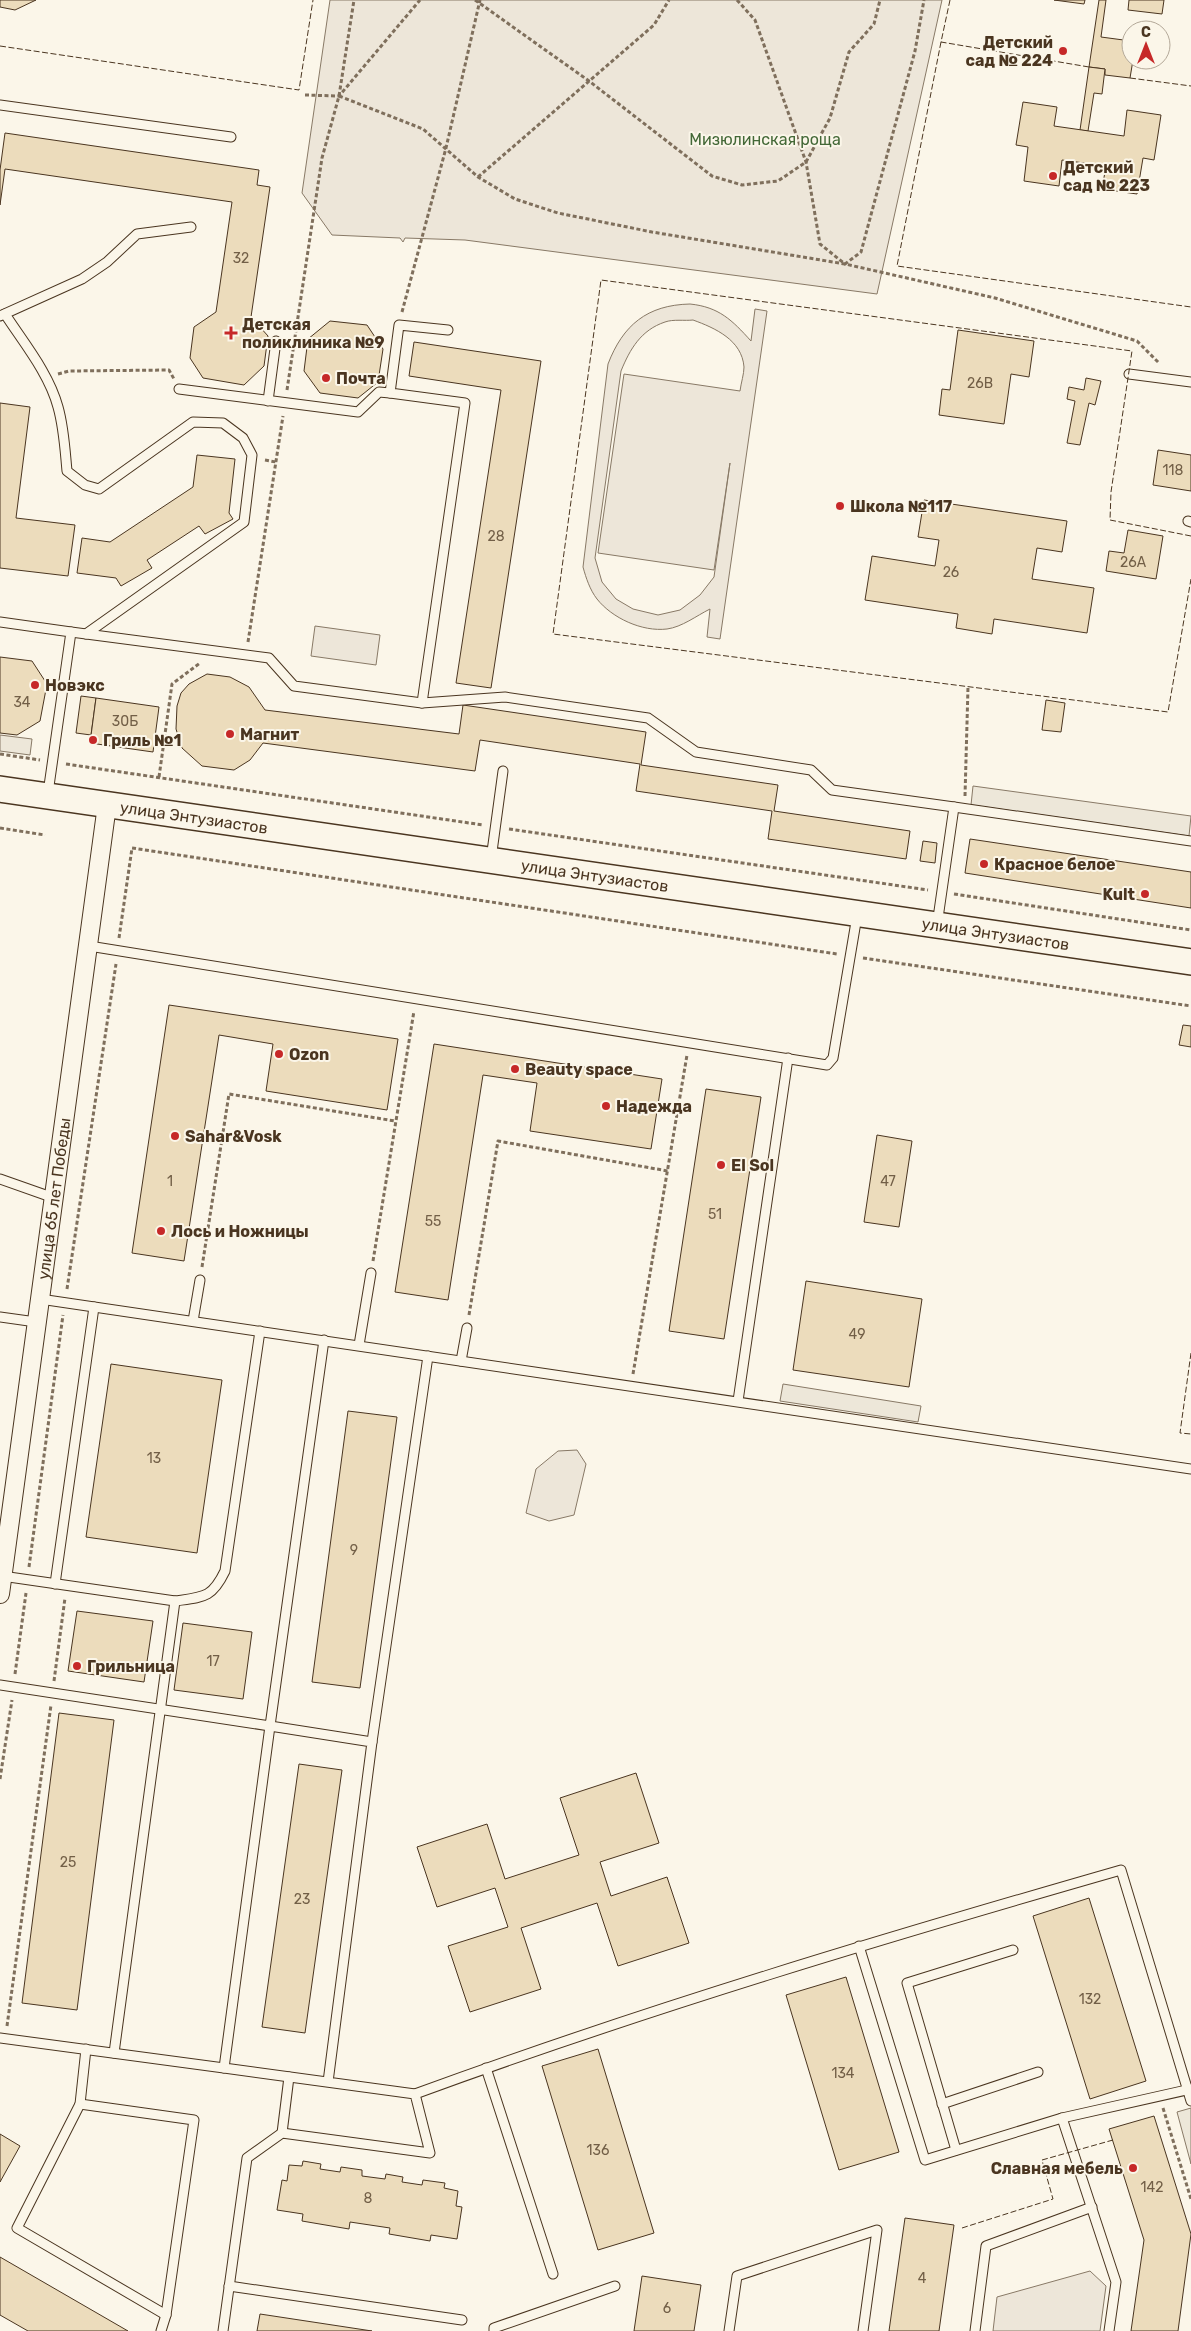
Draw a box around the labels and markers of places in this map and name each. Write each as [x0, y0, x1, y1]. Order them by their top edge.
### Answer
place label: Детский сад № 224 [966, 33, 1053, 70]
marker: Детский сад № 224 [1057, 45, 1069, 57]
place label: Детский сад № 223 [1063, 158, 1150, 195]
marker: Детский сад № 223 [1047, 170, 1059, 182]
place label: Детская поликлиника №9 [242, 315, 385, 352]
marker: Детская поликлиника №9 [224, 326, 238, 340]
place label: Почта [336, 369, 386, 388]
marker: Почта [320, 372, 332, 384]
place label: Школа №117 [850, 497, 952, 516]
marker: Школа №117 [834, 500, 846, 512]
place label: Новэкс [45, 676, 105, 695]
marker: Новэкс [29, 679, 41, 691]
place label: Магнит [240, 725, 299, 744]
marker: Магнит [224, 728, 236, 740]
place label: Гриль №1 [103, 731, 181, 750]
marker: Гриль №1 [87, 734, 99, 746]
place label: Красное белое [994, 855, 1116, 874]
marker: Красное белое [978, 858, 990, 870]
place label: Kult [1102, 885, 1136, 904]
marker: Kult [1139, 888, 1151, 900]
place label: Ozon [289, 1045, 329, 1064]
marker: Ozon [273, 1048, 285, 1060]
place label: Beauty space [525, 1060, 633, 1079]
marker: Beauty space [509, 1063, 521, 1075]
place label: Надежда [616, 1097, 692, 1116]
marker: Надежда [600, 1100, 612, 1112]
place label: Sahar&Vosk [185, 1127, 282, 1146]
marker: Sahar&Vosk [169, 1130, 181, 1142]
place label: El Sol [731, 1156, 774, 1175]
marker: El Sol [715, 1159, 727, 1171]
place label: Лось и Ножницы [171, 1222, 309, 1241]
marker: Лось и Ножницы [155, 1225, 167, 1237]
place label: Грильница [87, 1657, 175, 1676]
marker: Грильница [71, 1660, 83, 1672]
place label: Славная мебель [991, 2159, 1123, 2178]
marker: Славная мебель [1127, 2162, 1139, 2174]

